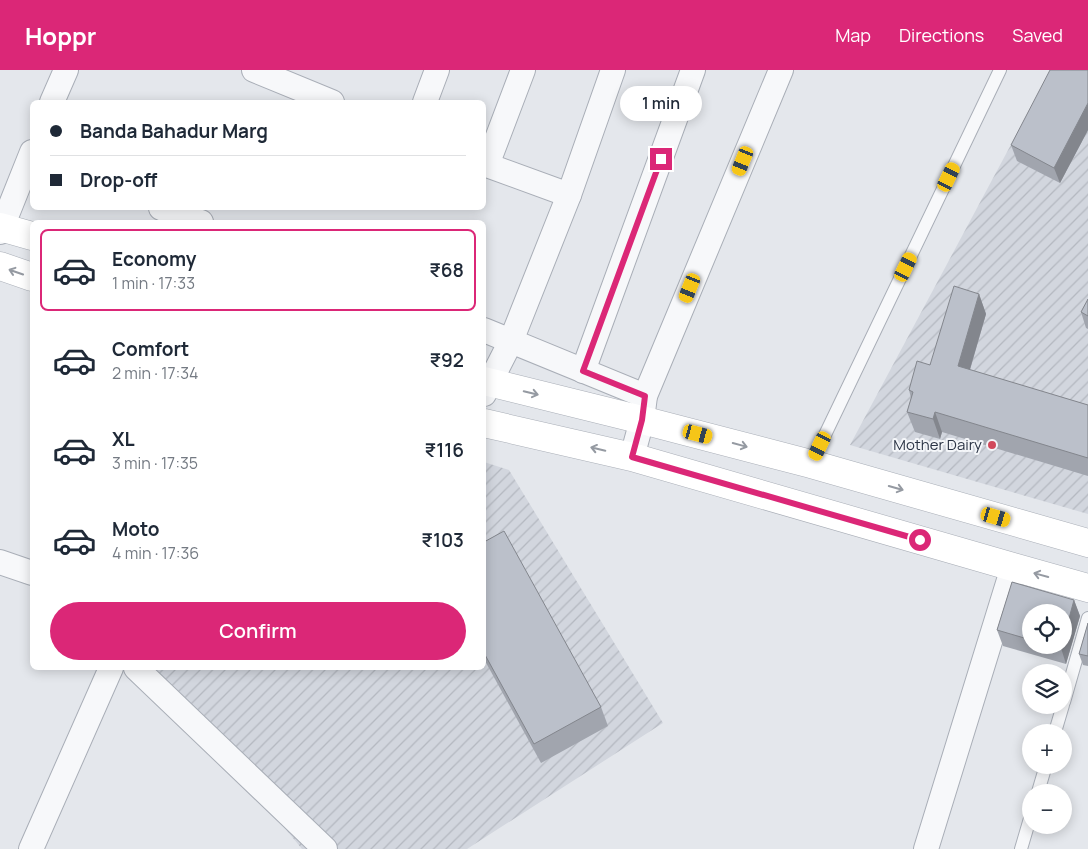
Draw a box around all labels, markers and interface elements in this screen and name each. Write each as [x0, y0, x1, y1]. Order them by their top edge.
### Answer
text: Hoppr [25, 19, 96, 52]
text: Map [835, 23, 871, 47]
text: Directions [899, 23, 984, 47]
text: Saved [1012, 23, 1063, 47]
callout: 1 min [620, 87, 702, 122]
text: 1 min [642, 92, 680, 114]
text: Banda Bahadur Marg [80, 118, 268, 144]
car [730, 144, 755, 178]
route end [650, 148, 672, 170]
car [935, 160, 962, 194]
text: Drop-off [80, 167, 157, 193]
text: Economy [112, 246, 196, 272]
icon: car [52, 248, 97, 293]
car [892, 250, 919, 284]
text: ₹68 [429, 257, 464, 283]
one-way arrow [9, 267, 25, 276]
car [677, 271, 702, 305]
text: 1 min · 17:33 [112, 272, 195, 294]
text: Comfort [112, 336, 189, 362]
icon: car [52, 338, 97, 383]
text: ₹92 [429, 347, 464, 373]
text: 2 min · 17:34 [112, 362, 199, 384]
one-way arrow [522, 389, 538, 398]
car [681, 423, 714, 445]
text: XL [112, 426, 135, 452]
icon: car [52, 428, 97, 473]
car [806, 429, 833, 463]
place label: Mother Dairy [893, 434, 982, 455]
text: ₹116 [425, 437, 464, 463]
marker: Mother Dairy [986, 439, 998, 451]
one-way arrow [731, 441, 747, 450]
one-way arrow [591, 444, 607, 453]
text: 3 min · 17:35 [112, 452, 198, 474]
one-way arrow [888, 484, 904, 494]
car [979, 506, 1012, 528]
text: Moto [112, 516, 159, 542]
icon: car [52, 518, 97, 563]
text: ₹103 [421, 527, 464, 553]
route start [909, 529, 931, 551]
text: 4 min · 17:36 [112, 542, 199, 564]
one-way arrow [1033, 569, 1049, 579]
button: Confirm [50, 602, 466, 660]
map controls [1022, 604, 1072, 834]
button: locate [1022, 604, 1072, 654]
button: layers [1022, 664, 1072, 714]
button: + [1022, 724, 1072, 774]
button: − [1022, 784, 1072, 834]

